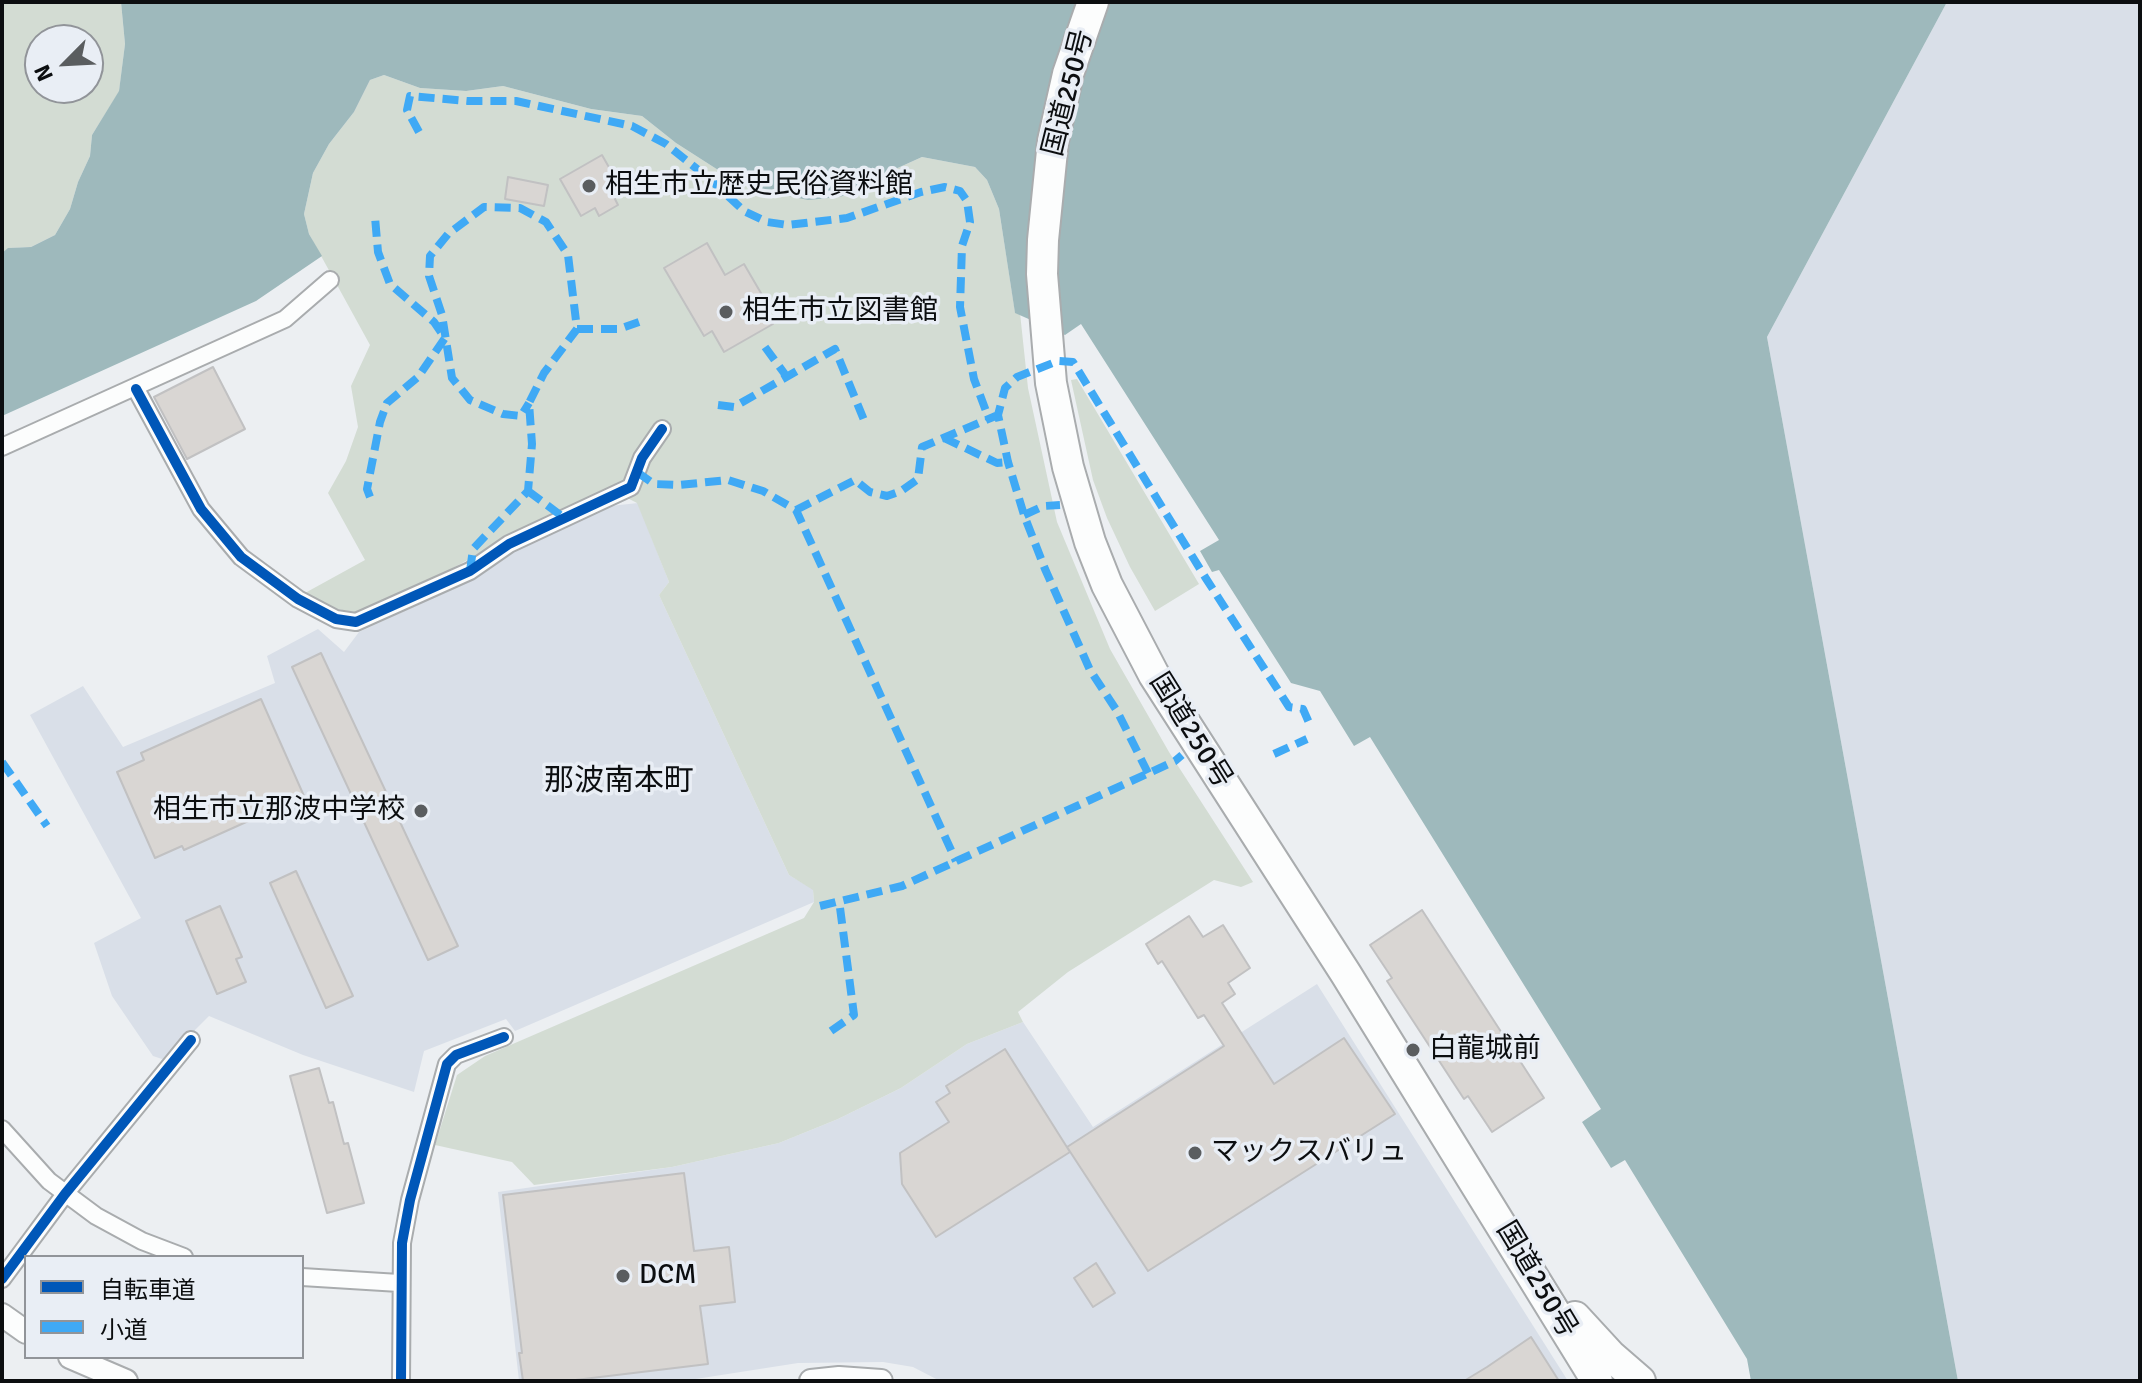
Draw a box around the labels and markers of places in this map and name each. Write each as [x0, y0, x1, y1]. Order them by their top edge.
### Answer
place label: 相生市立歴史民俗資料館 [605, 169, 913, 203]
marker: 相生市立歴史民俗資料館 [580, 177, 598, 195]
place label: 相生市立図書館 [742, 295, 938, 329]
marker: 相生市立図書館 [717, 303, 735, 321]
place label: 相生市立那波中学校 [153, 794, 405, 828]
marker: 相生市立那波中学校 [412, 802, 430, 820]
place label: 白龍城前 [1429, 1033, 1541, 1067]
marker: 白龍城前 [1404, 1041, 1422, 1059]
place label: マックスバリュ [1211, 1136, 1407, 1170]
marker: マックスバリュ [1186, 1144, 1204, 1162]
place label: DCM [639, 1259, 697, 1293]
marker: DCM [614, 1267, 632, 1285]

